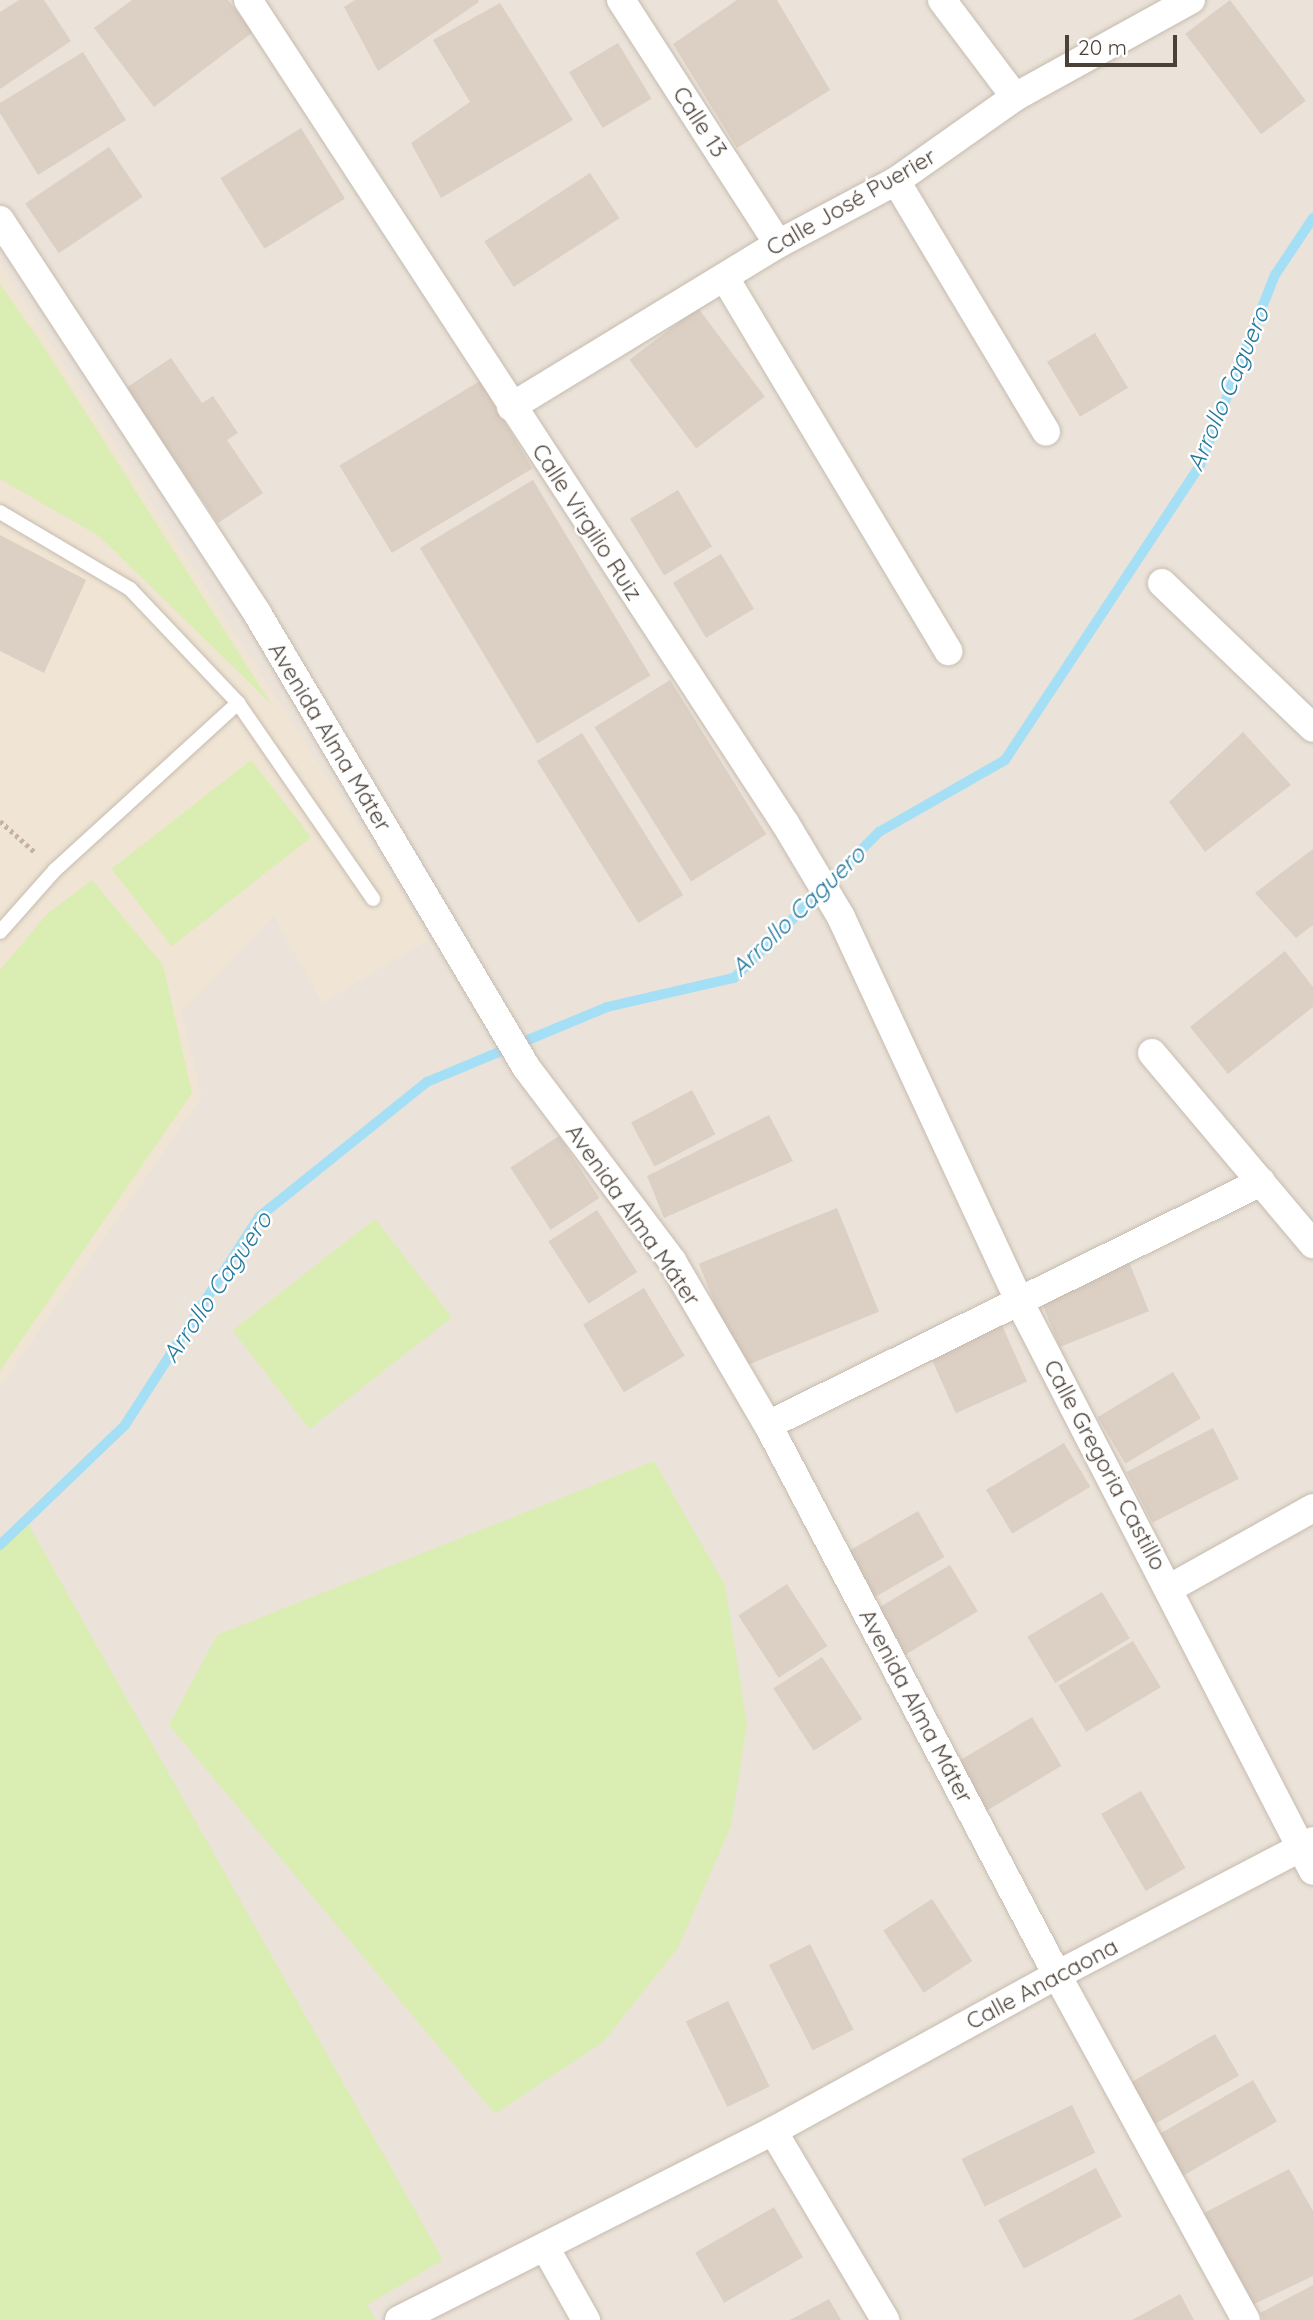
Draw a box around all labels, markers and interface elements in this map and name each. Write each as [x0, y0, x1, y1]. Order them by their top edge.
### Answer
scale bar [1068, 21, 1180, 65]
text: 20 m [1078, 34, 1127, 60]
street label: Calle 13 [667, 81, 733, 163]
street label: Calle José Puerier [761, 142, 941, 262]
water label: Arrollo Caguero [1181, 303, 1275, 475]
street label: Calle Virgilio Ruiz [526, 439, 648, 605]
street label: Avenida Alma Máter [263, 638, 397, 836]
water label: Arrollo Caguero [725, 840, 871, 982]
street label: Avenida Alma Máter [560, 1119, 706, 1311]
water label: Arrollo Caguero [156, 1206, 278, 1368]
street label: Calle Gregoria Castillo [1038, 1355, 1172, 1575]
street label: Avenida Alma Máter [853, 1604, 979, 1808]
street label: Calle Anacaona [961, 1932, 1123, 2036]

